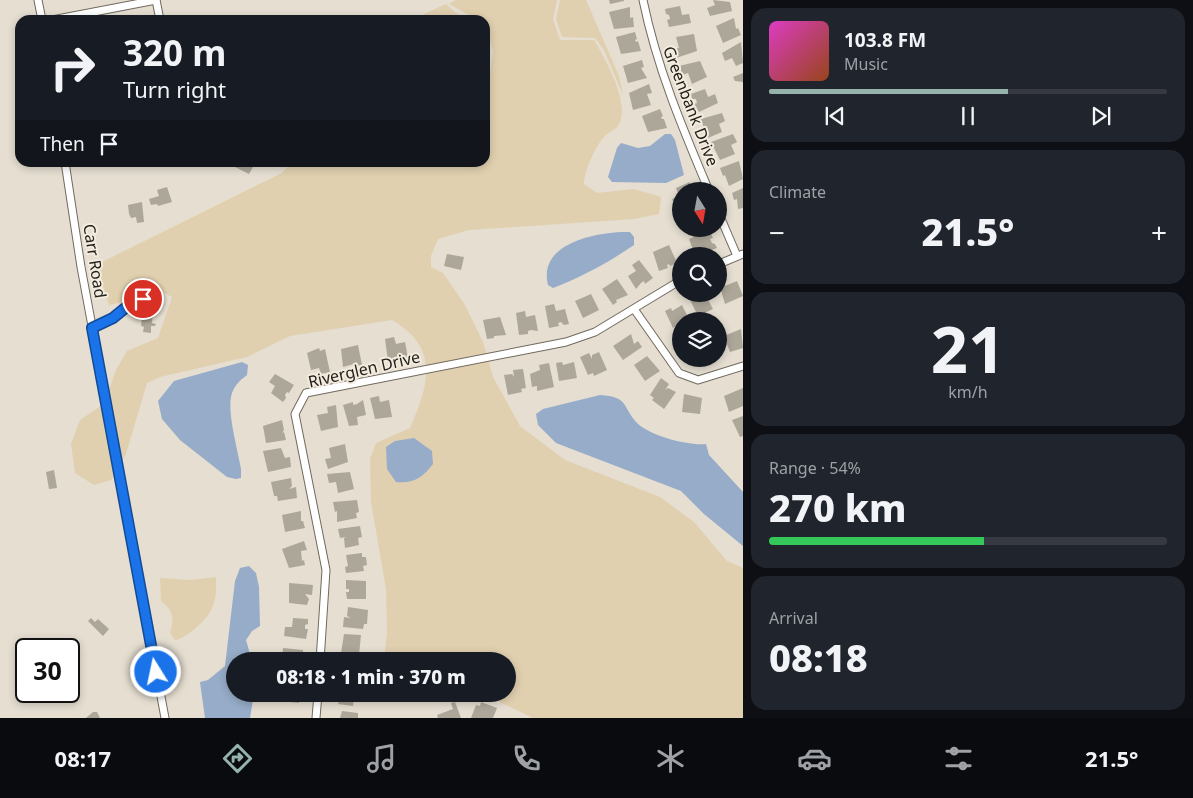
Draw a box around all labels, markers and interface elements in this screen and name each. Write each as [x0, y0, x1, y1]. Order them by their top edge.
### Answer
text: 103.8 FM [844, 27, 926, 53]
text: 320 m [123, 29, 226, 76]
icon: right [40, 35, 105, 100]
street label: Greenbank Drive [658, 43, 724, 169]
text: Music [844, 53, 888, 75]
text: Turn right [123, 74, 226, 104]
icon: previous [821, 102, 849, 130]
icon: pause [954, 102, 982, 130]
icon: next [1087, 102, 1115, 130]
icon: arrive [95, 130, 123, 158]
text: Then [40, 131, 85, 157]
text: Climate [769, 181, 826, 203]
north arrow [672, 182, 728, 238]
map controls [672, 182, 727, 367]
text: 21.5° [922, 205, 1014, 257]
text: − [769, 213, 785, 251]
text: + [1151, 213, 1167, 251]
street label: Carr Road [78, 222, 112, 300]
button: search [672, 247, 727, 302]
pin [122, 278, 164, 320]
icon: arrive [129, 285, 157, 313]
text: 21 [931, 304, 1005, 392]
button: layers [672, 312, 727, 367]
street label: Riverglen Drive [306, 345, 422, 393]
text: km/h [948, 381, 988, 403]
text: Range · 54% [769, 457, 861, 479]
text: 270 km [769, 481, 907, 533]
text: Arrival [769, 607, 818, 629]
text: 08:18 [769, 631, 868, 683]
speed limit sign: 30 [15, 638, 80, 703]
position arrow [129, 645, 181, 697]
text: 08:18 · 1 min · 370 m [276, 664, 466, 690]
icon: directions [220, 741, 255, 776]
icon: music [364, 741, 399, 776]
icon: phone [509, 741, 544, 776]
icon: climate [653, 741, 688, 776]
icon: car [797, 741, 832, 776]
icon: filters [941, 741, 976, 776]
text: 08:17 [55, 743, 111, 773]
text: 21.5° [1085, 743, 1138, 773]

